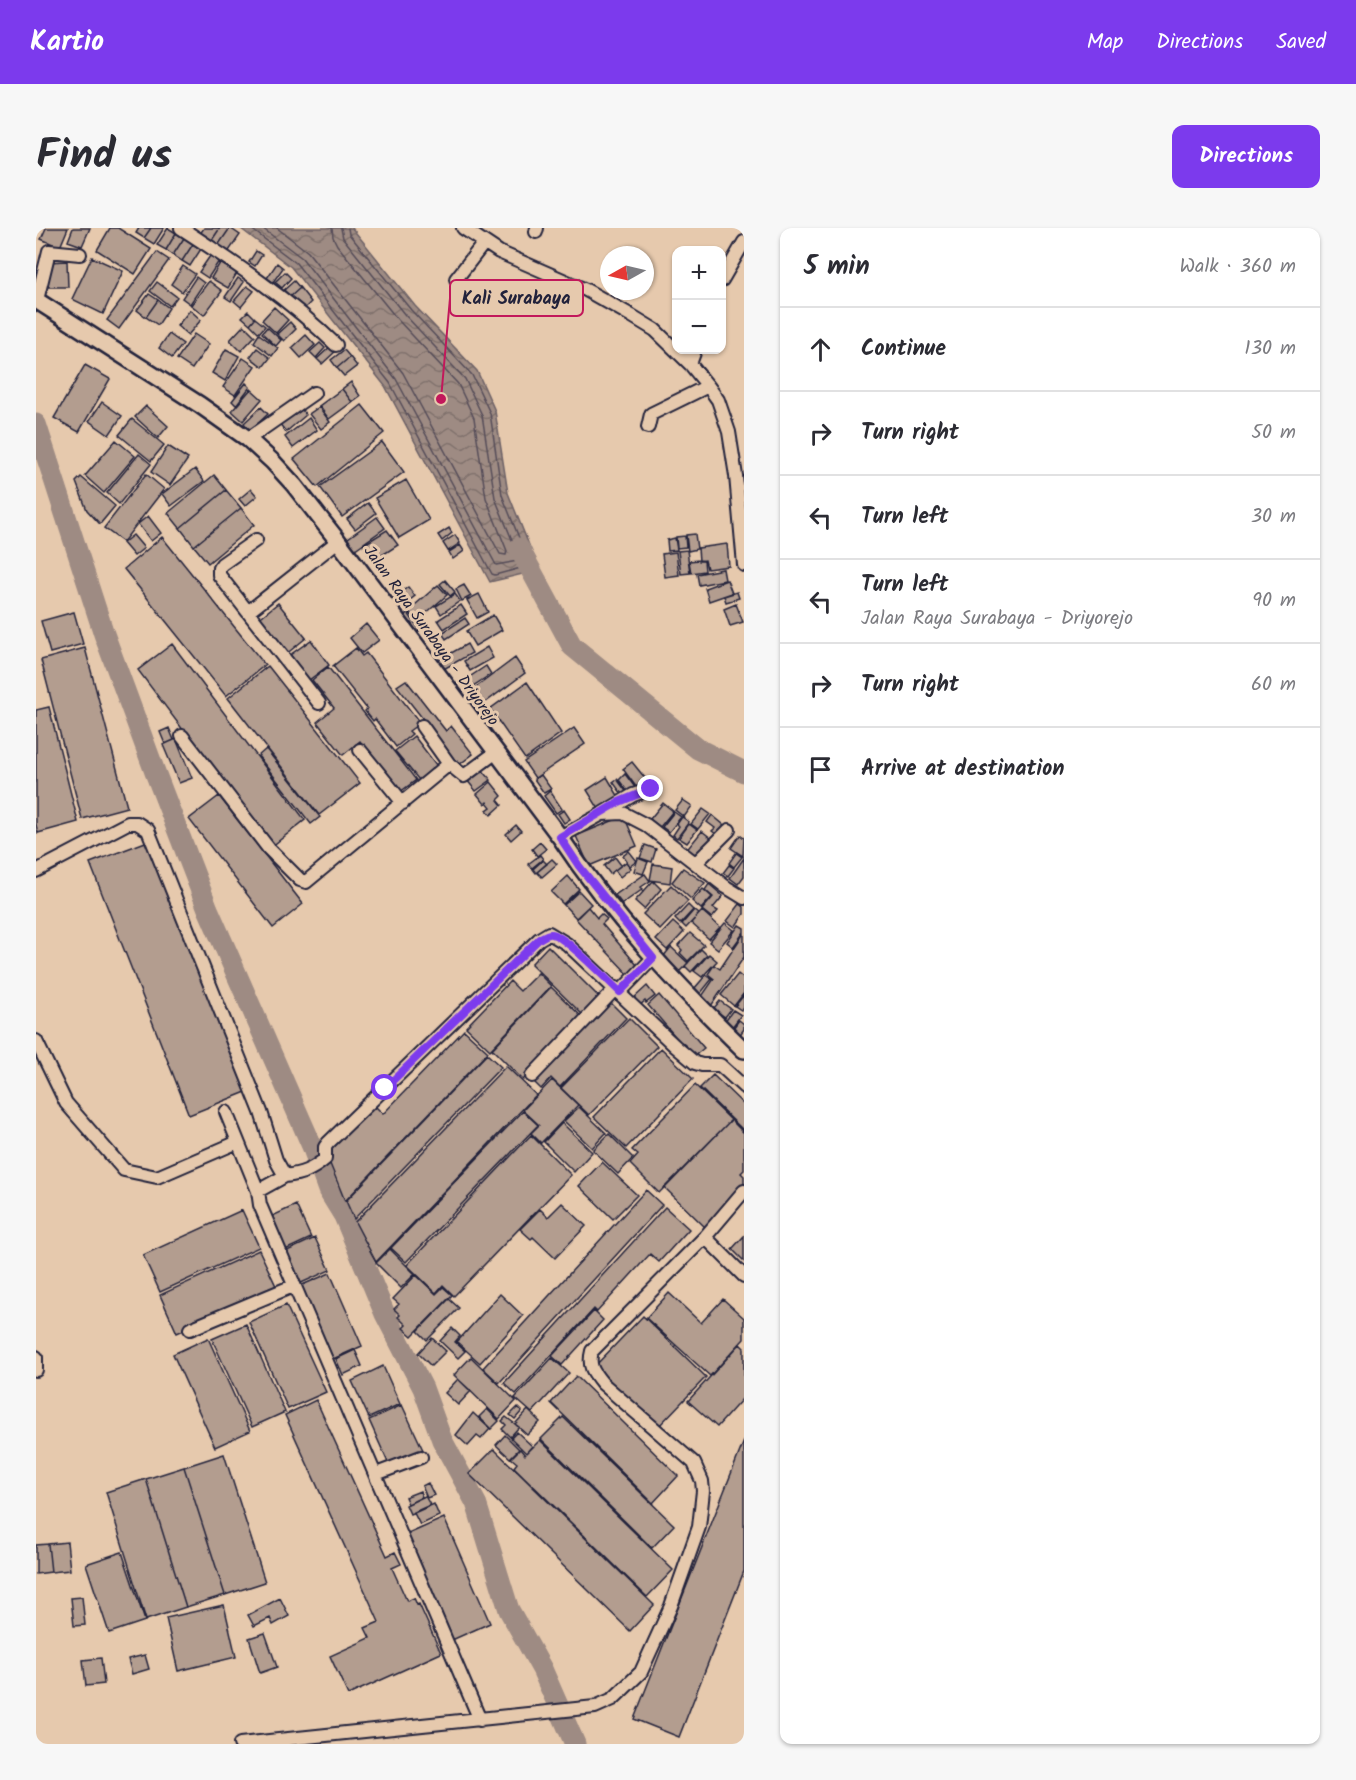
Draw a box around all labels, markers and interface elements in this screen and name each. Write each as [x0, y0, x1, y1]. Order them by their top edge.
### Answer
text: Kartio [30, 20, 104, 65]
text: Map [1087, 26, 1123, 59]
text: Directions [1156, 26, 1243, 59]
text: Saved [1276, 26, 1326, 59]
text: Find us [36, 123, 172, 190]
button: Directions [1172, 125, 1320, 188]
north arrow [600, 246, 654, 300]
map controls [672, 246, 726, 354]
button: + [672, 246, 726, 300]
text: 5 min [804, 246, 870, 288]
text: Walk · 360 m [1179, 251, 1296, 283]
callout: Kali Surabaya [450, 280, 583, 316]
text: Kali Surabaya [462, 285, 570, 314]
button: − [672, 300, 726, 354]
text: Continue [861, 332, 946, 367]
icon: ahead [804, 333, 837, 366]
text: 130 m [1244, 333, 1296, 365]
text: Turn right [861, 416, 959, 451]
icon: right [804, 417, 837, 450]
text: 50 m [1251, 417, 1296, 449]
text: Turn left [861, 500, 948, 535]
icon: left [804, 501, 837, 534]
text: 30 m [1251, 501, 1296, 533]
street label: Jalan Raya Surabaya - Driyorejo [357, 541, 505, 731]
text: Turn left [861, 568, 948, 603]
icon: left [804, 585, 837, 618]
text: 90 m [1252, 585, 1296, 617]
text: Jalan Raya Surabaya - Driyorejo [861, 603, 1133, 635]
text: Turn right [861, 668, 959, 703]
icon: right [804, 669, 837, 702]
text: 60 m [1251, 669, 1296, 701]
text: Arrive at destination [861, 752, 1064, 787]
icon: arrive [804, 753, 837, 786]
route end [637, 775, 663, 801]
route start [371, 1074, 397, 1100]

